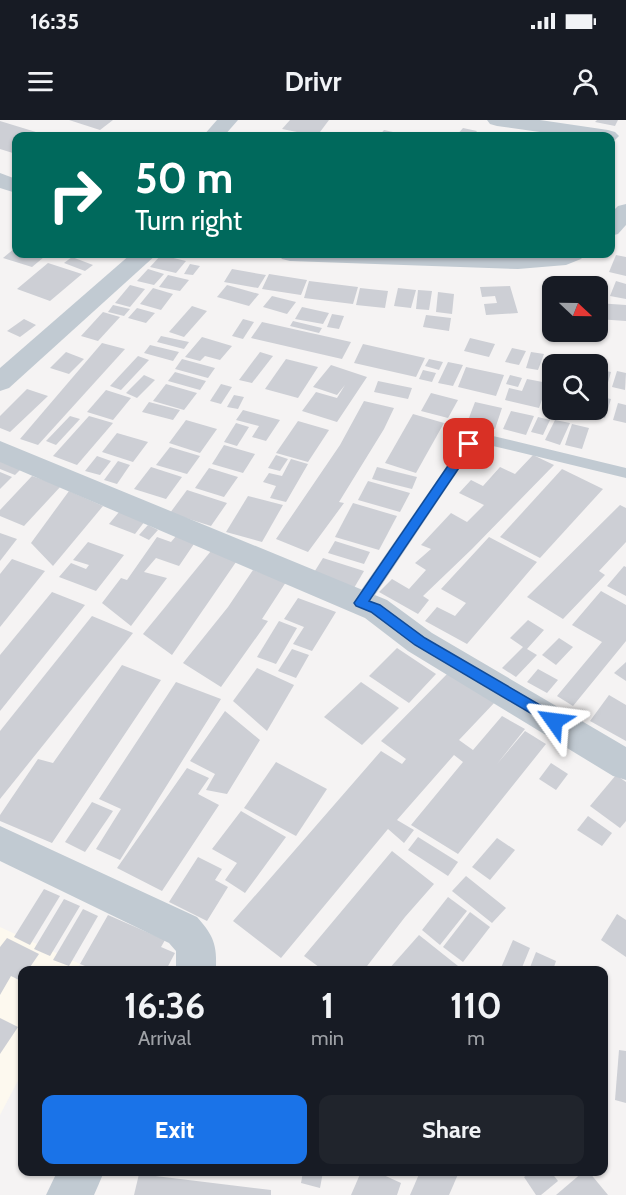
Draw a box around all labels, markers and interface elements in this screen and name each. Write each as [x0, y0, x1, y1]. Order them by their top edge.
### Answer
text: 16:35 [30, 8, 79, 35]
icon: menu [24, 65, 57, 98]
text: Drivr [285, 65, 341, 98]
icon: person [569, 65, 602, 98]
text: 50 m [135, 152, 233, 204]
icon: right [36, 156, 114, 234]
text: Turn right [135, 204, 242, 237]
north arrow [542, 276, 608, 342]
map controls [542, 276, 608, 420]
button: search [542, 354, 608, 420]
pin [443, 418, 494, 469]
icon: arrive [452, 427, 485, 460]
position arrow [522, 689, 586, 753]
text: 16:36 [124, 983, 205, 1027]
text: 1 [321, 983, 334, 1027]
text: 110 [450, 983, 502, 1027]
text: Arrival [138, 1026, 191, 1050]
text: min [311, 1026, 344, 1050]
text: m [467, 1026, 485, 1050]
button: Exit [42, 1095, 307, 1164]
button: Share [319, 1095, 584, 1164]

